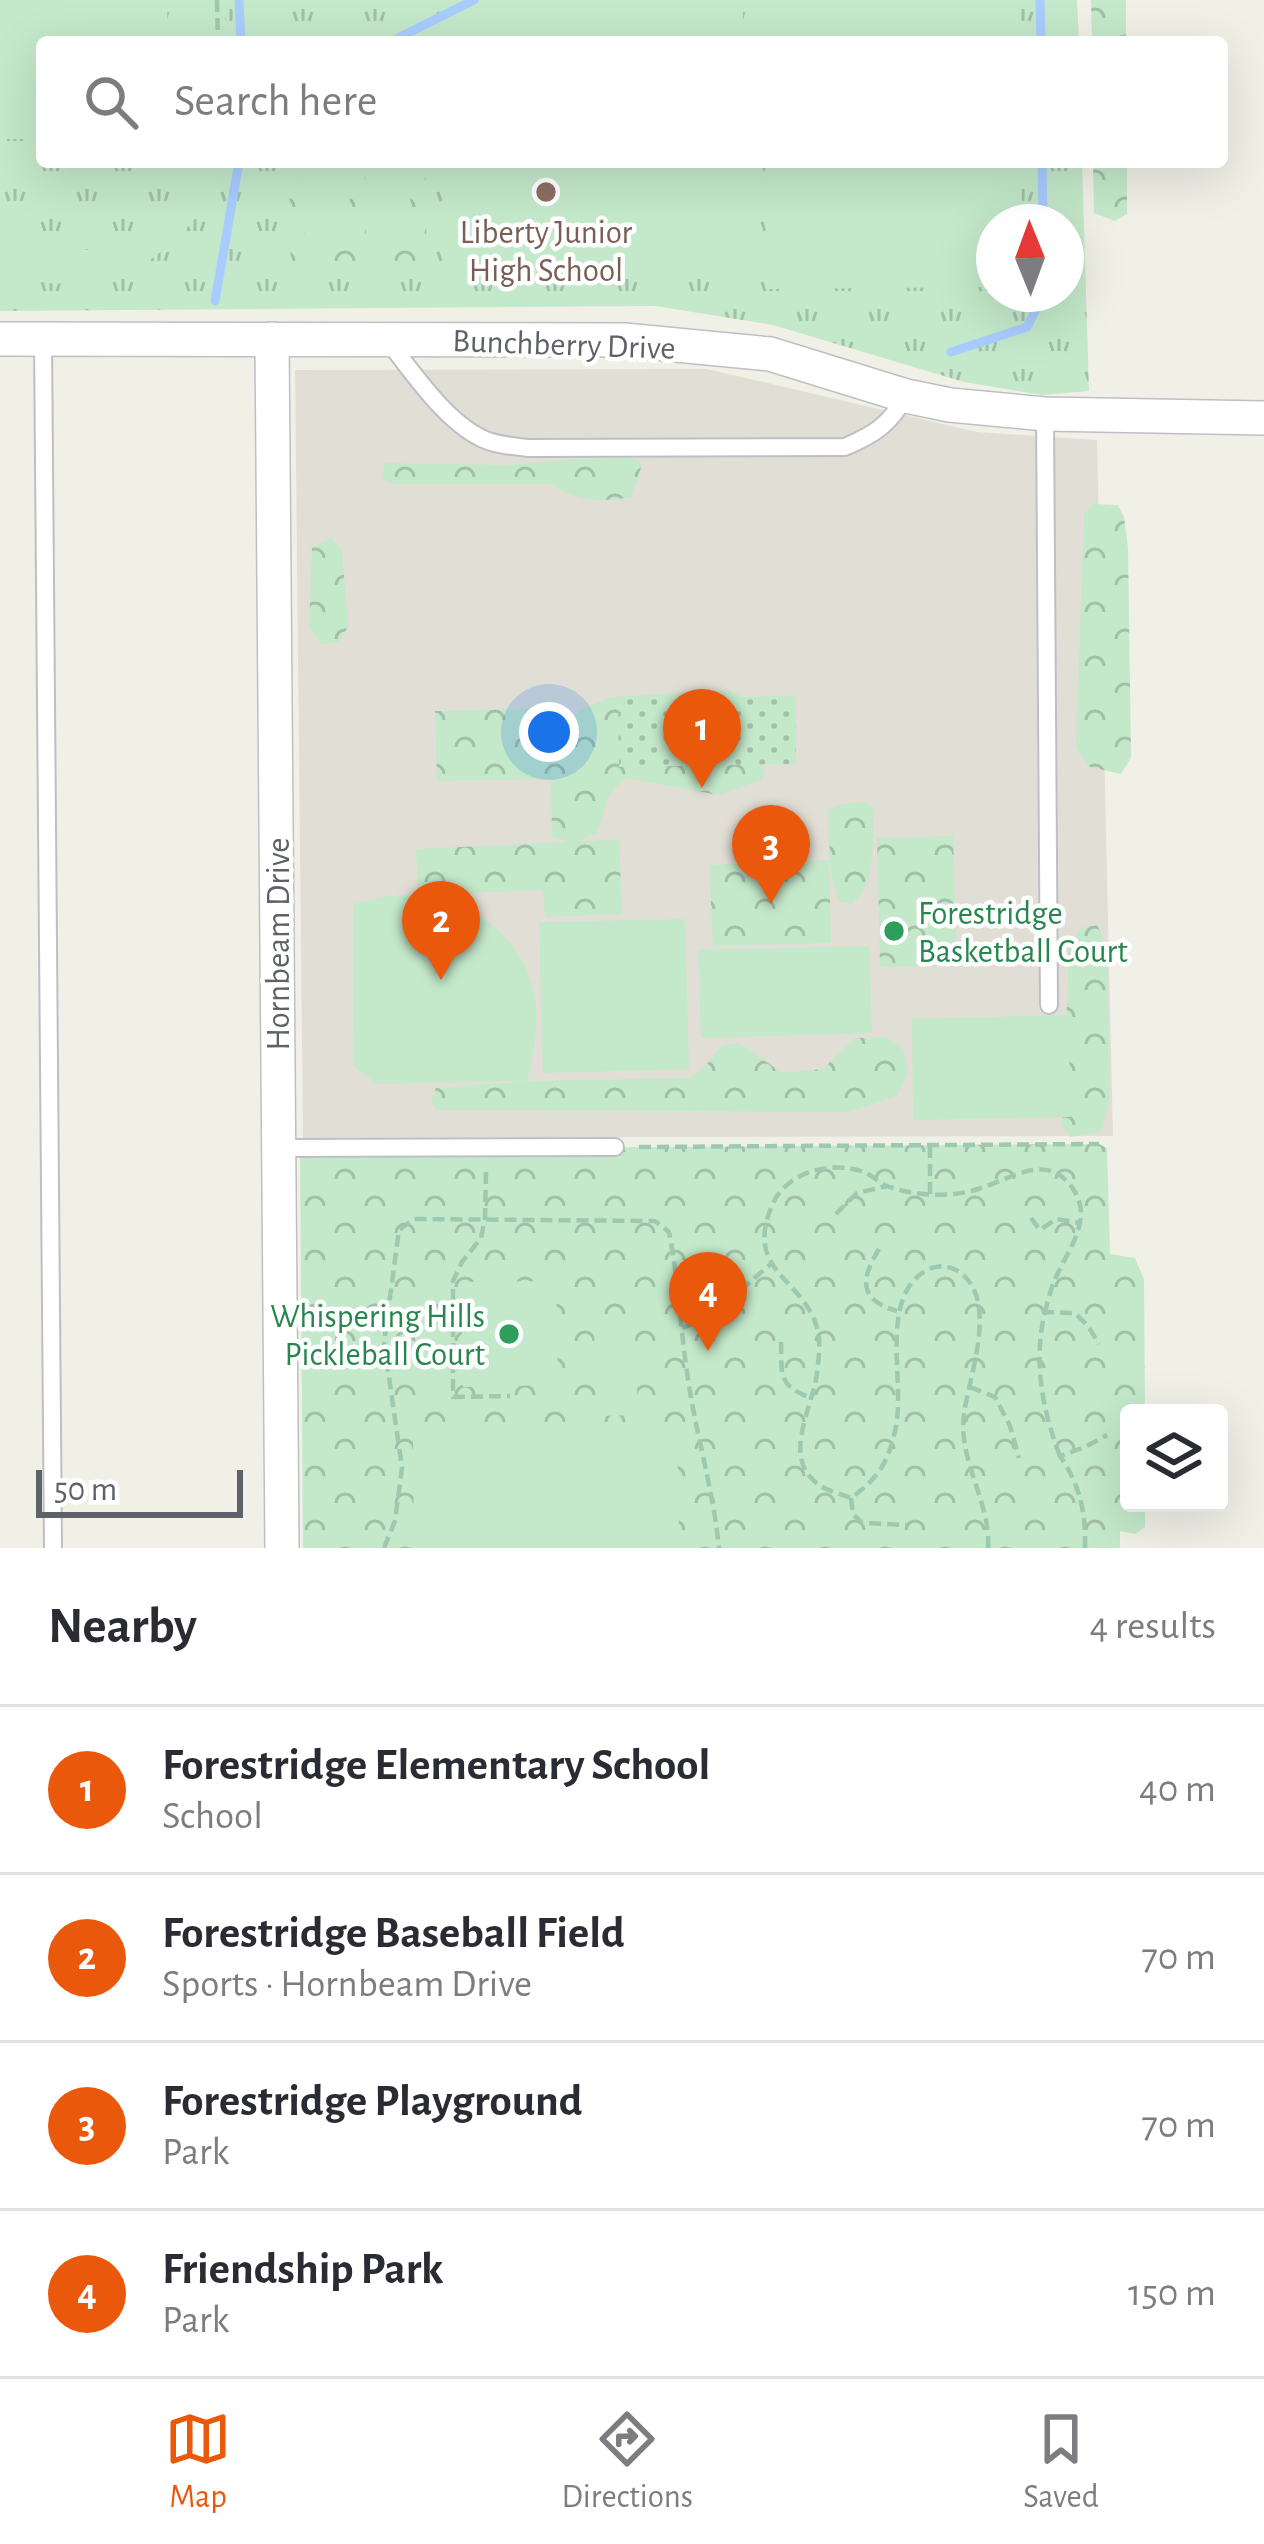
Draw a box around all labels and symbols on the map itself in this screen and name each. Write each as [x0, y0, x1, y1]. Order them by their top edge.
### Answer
marker: Liberty Junior High School [533, 179, 559, 205]
north arrow [976, 204, 1084, 312]
place label: Liberty Junior High School [460, 217, 633, 288]
street label: Bunchberry Drive [452, 325, 676, 366]
pin: 1 [663, 689, 741, 788]
your location [519, 702, 579, 762]
pin: 3 [732, 805, 810, 904]
street label: Hornbeam Drive [263, 837, 296, 1051]
pin: 2 [402, 881, 480, 980]
place label: Forestridge Basketball Court [918, 898, 1128, 969]
marker: Forestridge Basketball Court [881, 918, 907, 944]
pin: 4 [669, 1252, 747, 1351]
place label: Whispering Hills Pickleball Court [270, 1301, 485, 1372]
marker: Whispering Hills Pickleball Court [496, 1321, 522, 1347]
scale bar [36, 1464, 243, 1517]

